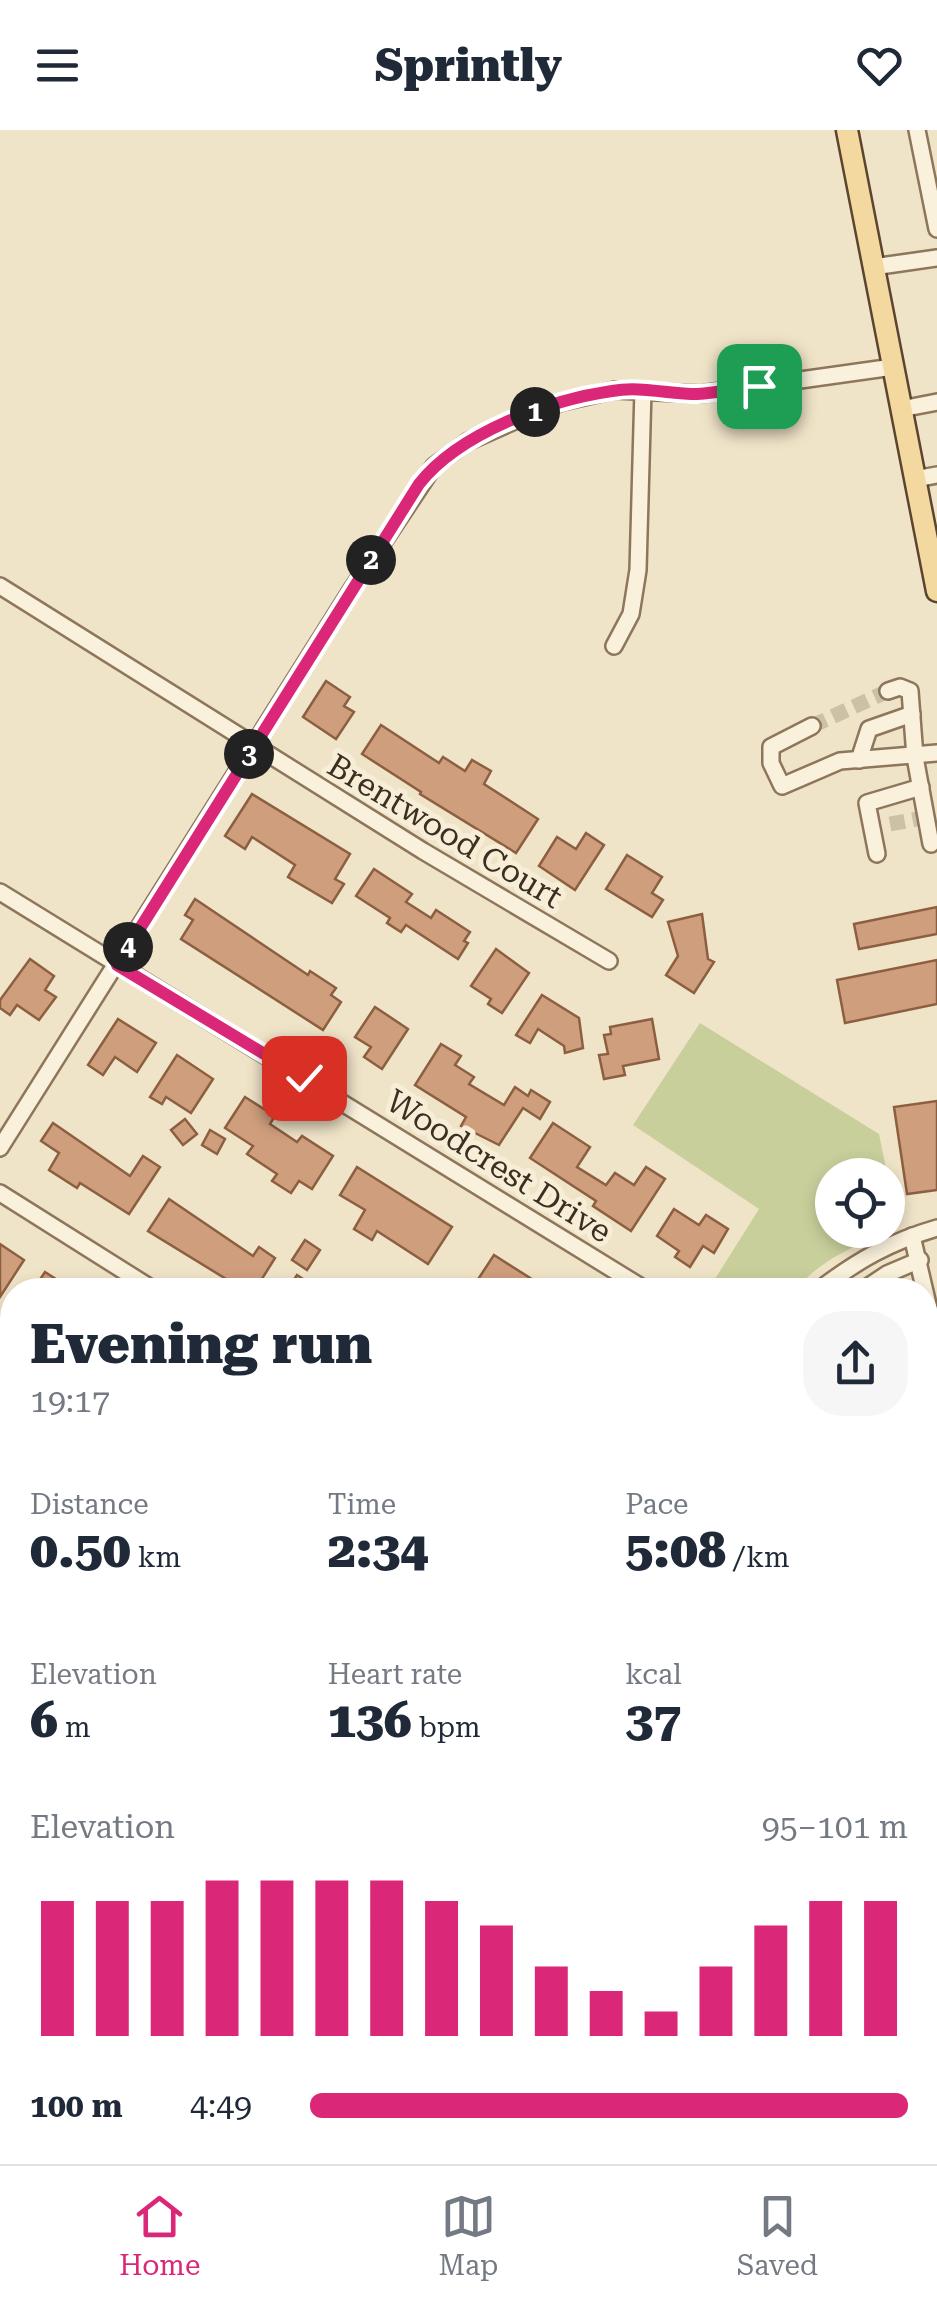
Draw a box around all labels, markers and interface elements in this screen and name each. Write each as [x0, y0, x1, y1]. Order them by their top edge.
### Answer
icon: menu [30, 38, 85, 93]
icon: heart [852, 38, 907, 93]
text: Sprintly [375, 39, 562, 92]
pin [717, 344, 802, 429]
icon: arrive [732, 359, 787, 414]
pin: 1 [510, 387, 560, 437]
text: 1 [527, 395, 543, 428]
pin: 2 [346, 535, 396, 585]
text: 2 [363, 543, 379, 576]
pin: 3 [224, 729, 274, 779]
text: 3 [241, 737, 257, 770]
street label: Brentwood Court [321, 746, 569, 916]
pin: 4 [103, 922, 153, 972]
text: 4 [120, 930, 136, 963]
pin [262, 1036, 347, 1121]
icon: check [277, 1051, 332, 1106]
street label: Woodcrest Drive [380, 1082, 618, 1250]
map controls [815, 1158, 905, 1248]
button: locate [815, 1158, 905, 1248]
button: share [803, 1311, 908, 1416]
text: Evening run [30, 1312, 372, 1376]
text: 19:17 [30, 1382, 110, 1420]
text: Distance [30, 1488, 149, 1521]
text: Time [328, 1488, 396, 1521]
text: Pace [625, 1488, 689, 1521]
text: 0.50 [30, 1521, 131, 1579]
text: 2:34 [328, 1521, 428, 1579]
text: 5:08 [625, 1521, 726, 1579]
text: km [131, 1541, 181, 1574]
text: /km [726, 1541, 789, 1574]
text: Elevation [30, 1658, 157, 1691]
text: Heart rate [328, 1658, 462, 1691]
text: kcal [625, 1658, 682, 1691]
text: 6 [30, 1691, 58, 1749]
text: 136 [328, 1691, 412, 1749]
text: 37 [625, 1691, 681, 1749]
text: m [58, 1711, 91, 1744]
text: bpm [412, 1711, 481, 1744]
text: Elevation [30, 1808, 175, 1846]
text: 95–101 m [762, 1808, 908, 1846]
text: 100 m [30, 2087, 123, 2125]
text: 4:49 [190, 2087, 252, 2125]
tab: Home [119, 2189, 200, 2282]
tab: Map [439, 2189, 498, 2282]
tab: Saved [737, 2189, 818, 2282]

